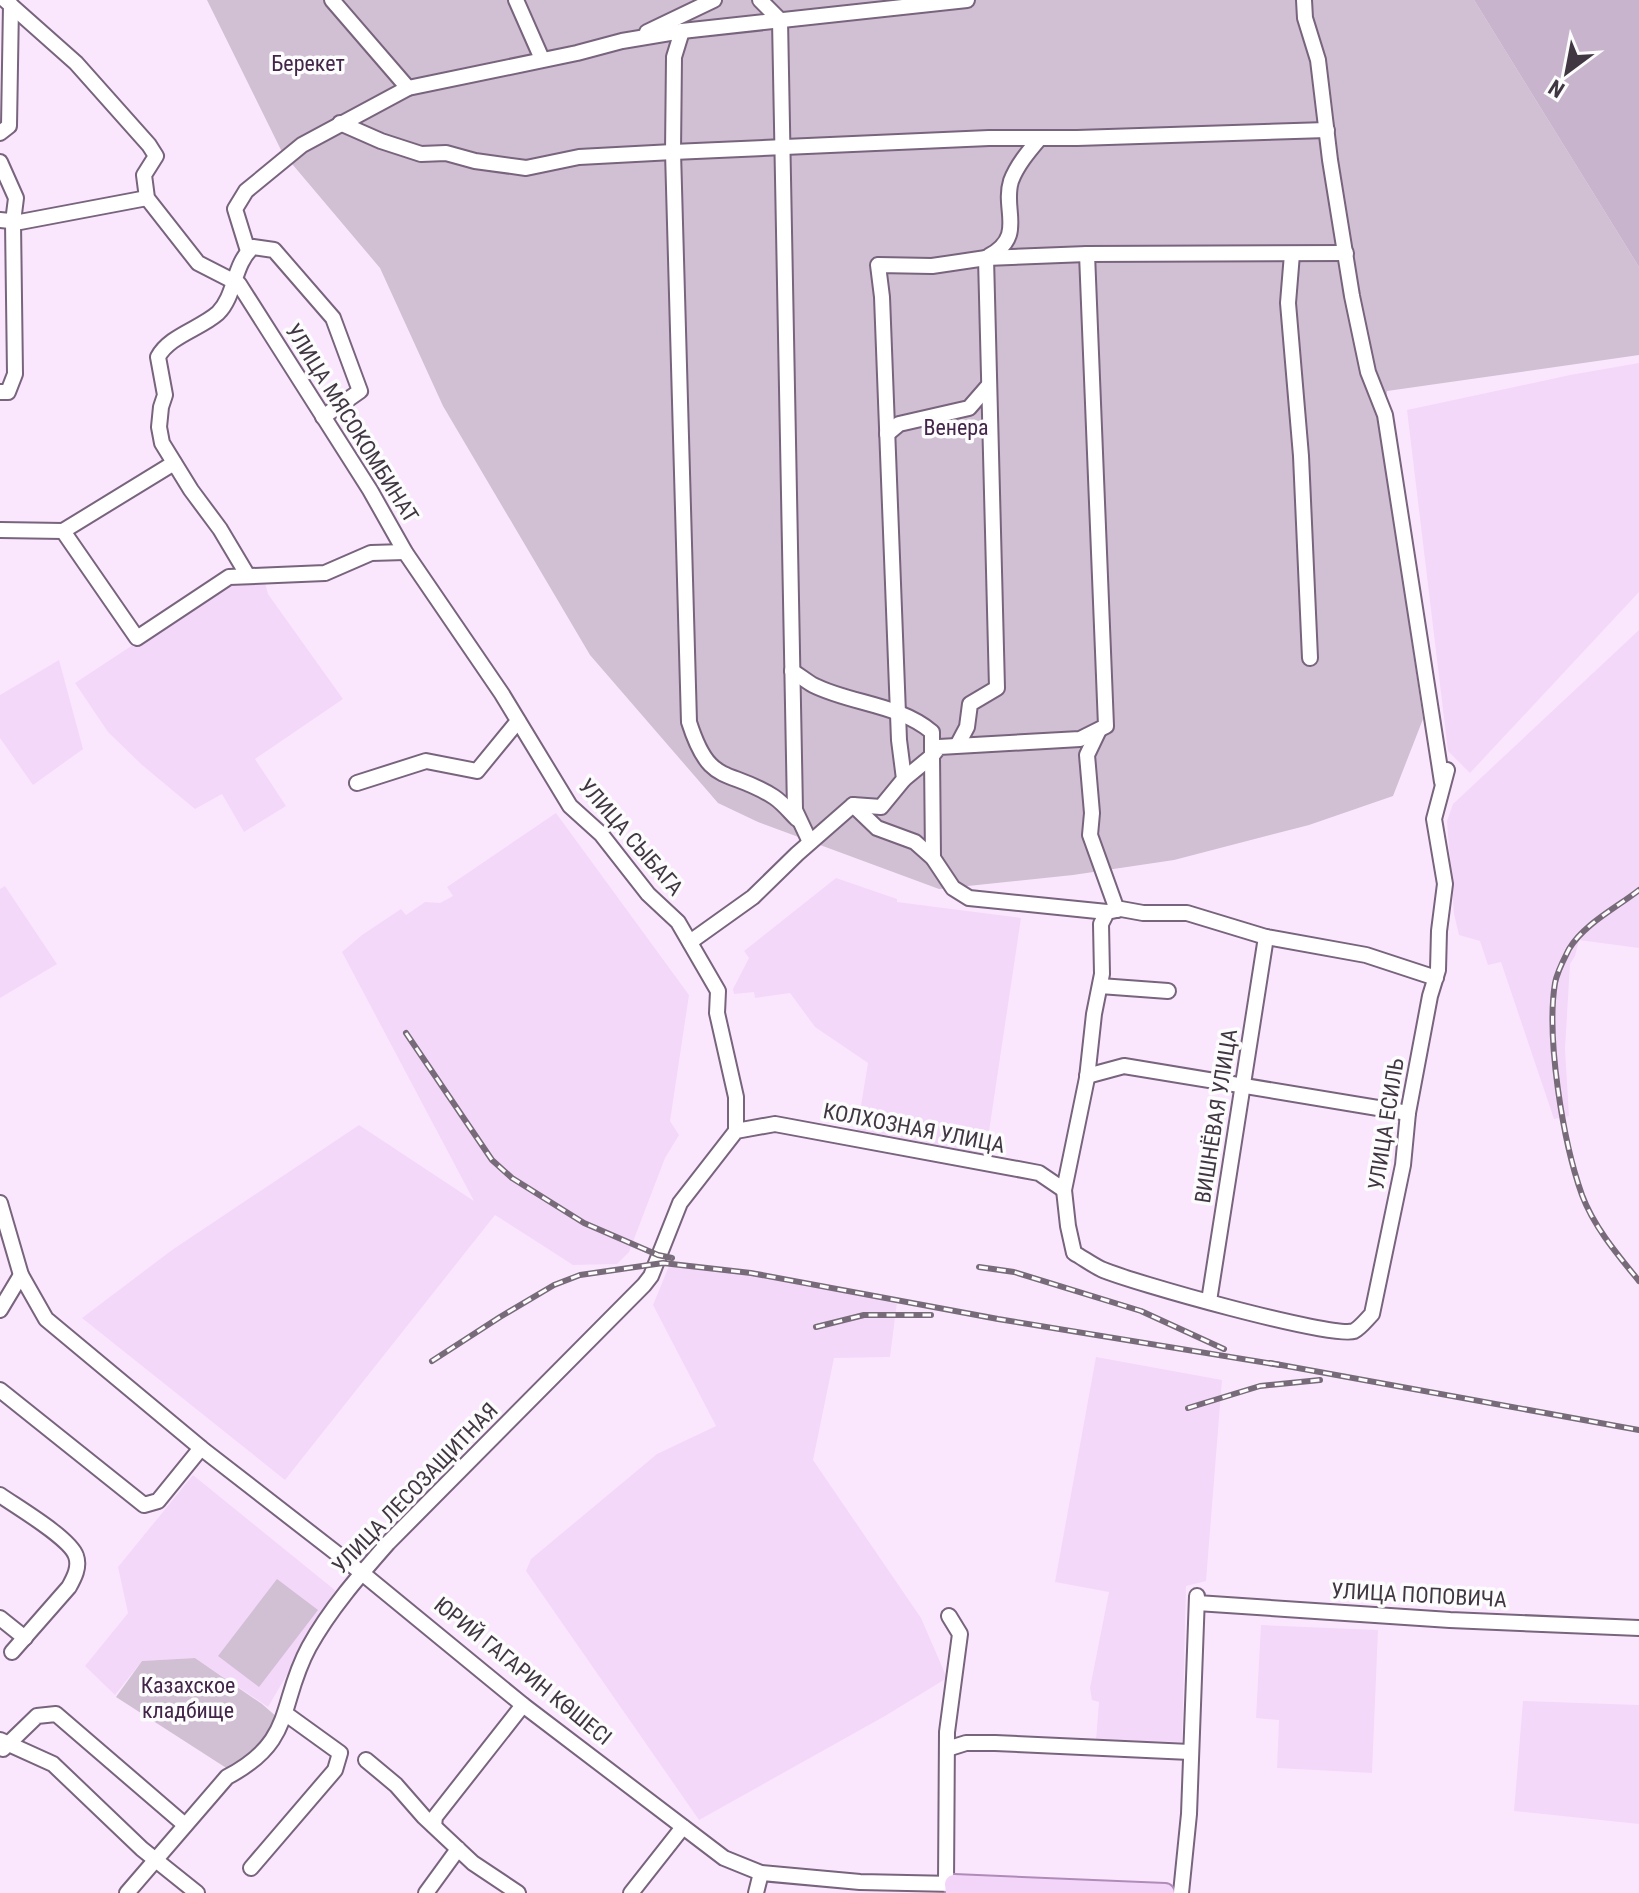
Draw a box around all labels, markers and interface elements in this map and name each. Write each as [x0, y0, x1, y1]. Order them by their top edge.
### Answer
north arrow [1527, 32, 1607, 112]
park label: Берекет [271, 51, 345, 76]
text: N [1544, 74, 1569, 103]
street label: УЛИЦА МЯСОКОМБИНАТ [281, 319, 423, 527]
park label: Венера [923, 415, 989, 440]
street label: УЛИЦА СЫБАГА [574, 774, 688, 900]
street label: ВИШНЁВАЯ УЛИЦА [1190, 1027, 1242, 1205]
street label: УЛИЦА ЕСИЛЬ [1363, 1056, 1409, 1192]
street label: КОЛХОЗНАЯ УЛИЦА [821, 1098, 1007, 1158]
street label: УЛИЦА ЛЕСОЗАЩИТНАЯ [327, 1398, 503, 1578]
street label: УЛИЦА ПОПОВИЧА [1331, 1578, 1508, 1612]
street label: ЮРИЙ ГАГАРИН КӨШЕСІ [429, 1592, 617, 1750]
park label: Казахское кладбище [141, 1673, 235, 1723]

